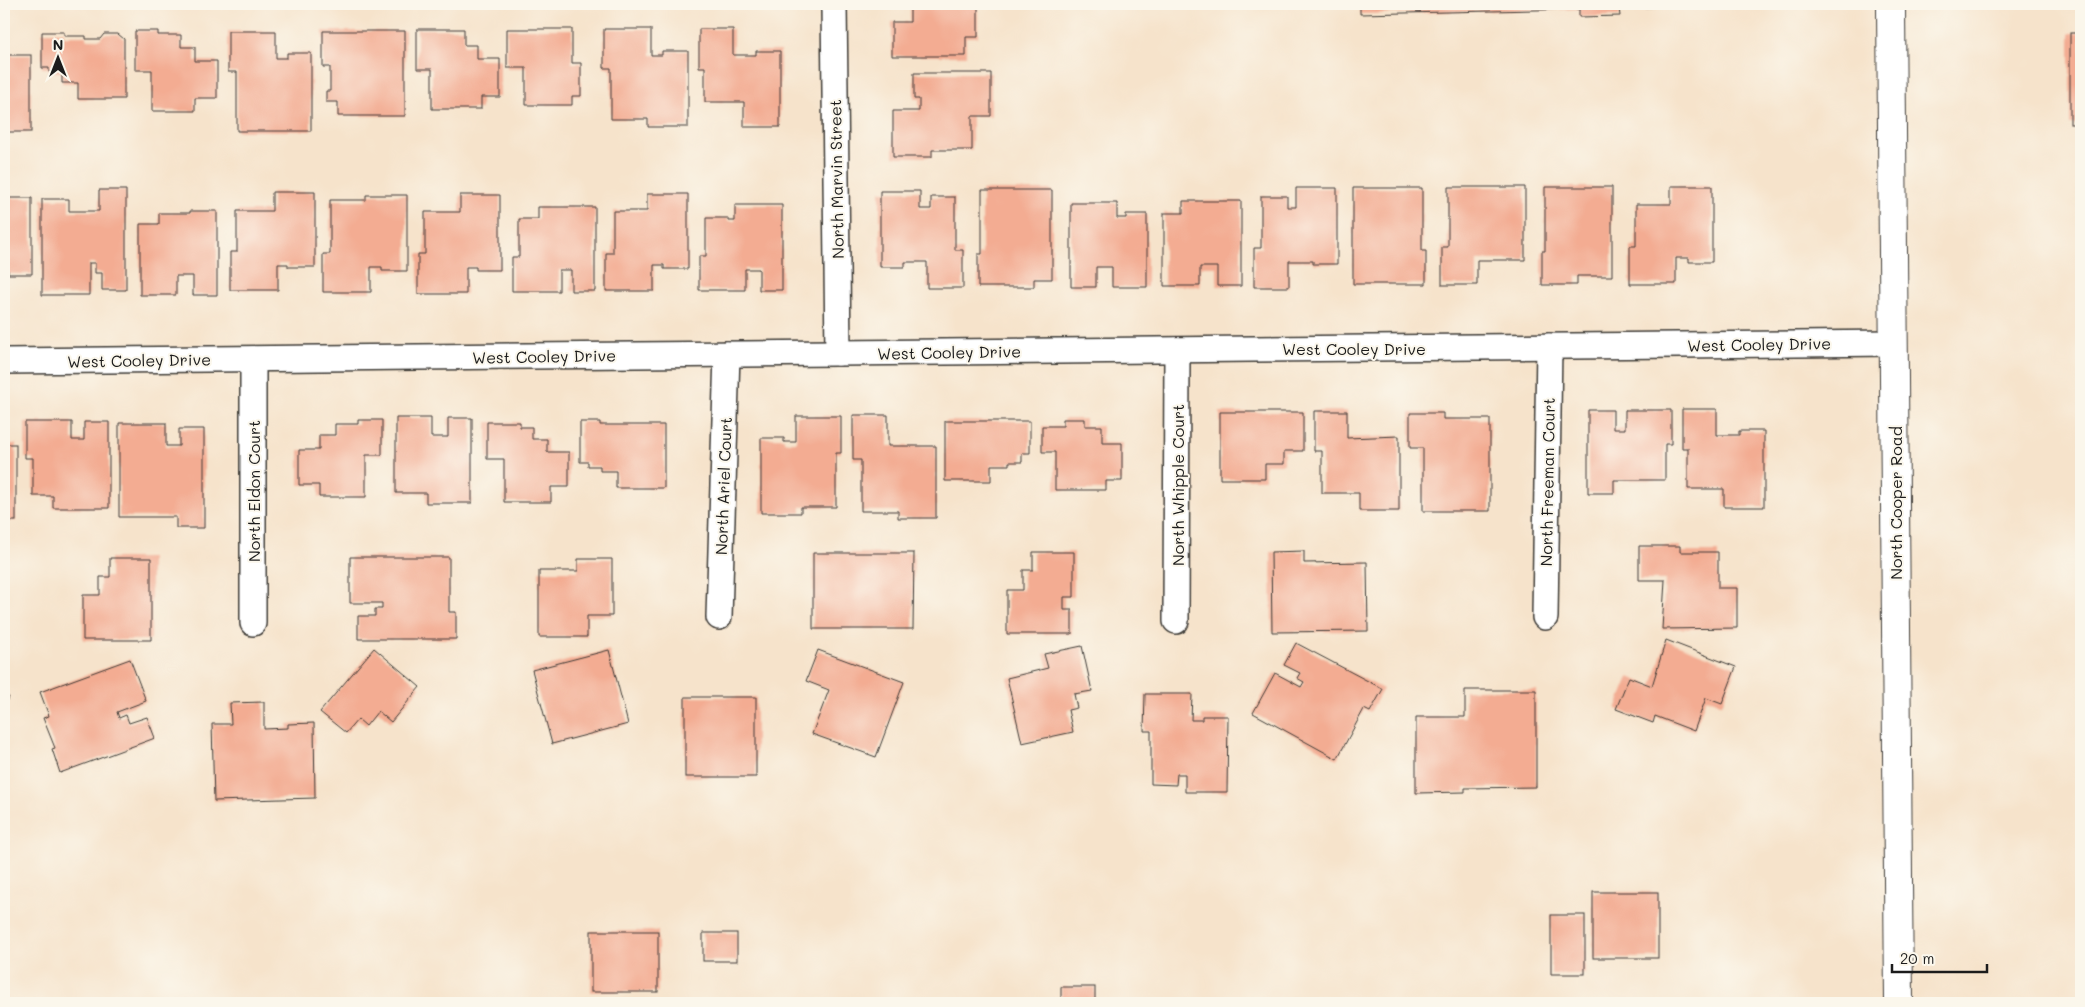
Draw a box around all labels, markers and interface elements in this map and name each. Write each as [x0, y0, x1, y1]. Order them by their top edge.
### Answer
north arrow [32, 32, 82, 82]
text: N [53, 35, 63, 54]
street label: North Marvin Street [824, 99, 848, 259]
street label: West Cooley Drive [1687, 332, 1831, 356]
street label: West Cooley Drive [1282, 338, 1426, 359]
street label: West Cooley Drive [877, 340, 1021, 364]
street label: West Cooley Drive [472, 344, 616, 368]
street label: West Cooley Drive [67, 348, 211, 372]
street label: North Freeman Court [1535, 397, 1559, 567]
street label: North Whipple Court [1167, 404, 1188, 566]
street label: North Ariel Court [710, 417, 736, 555]
street label: North Eldon Court [243, 420, 264, 562]
street label: North Cooper Road [1885, 426, 1906, 580]
scale bar [1892, 942, 1988, 974]
text: 20 m [1900, 948, 1934, 968]

